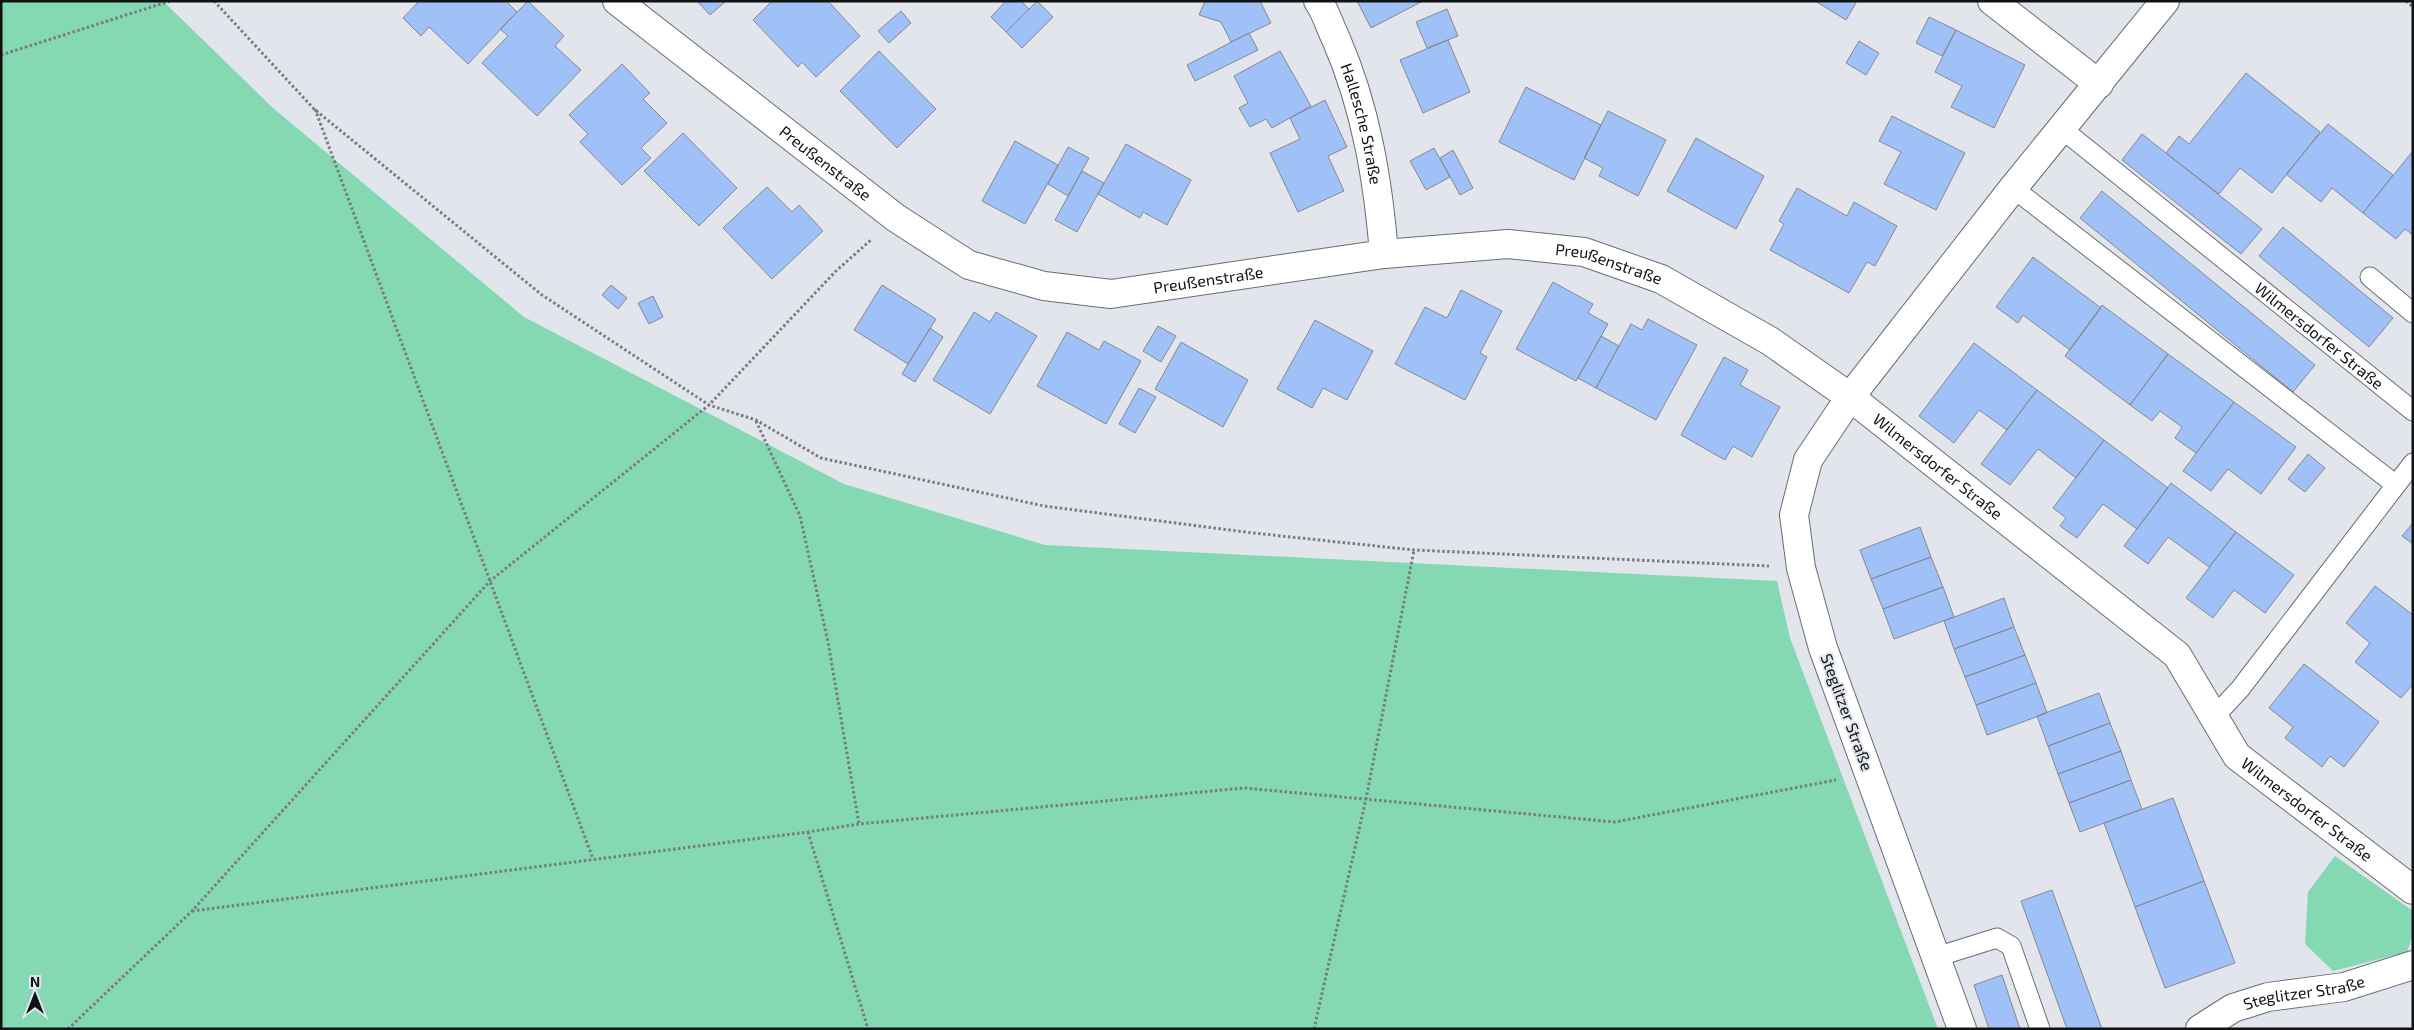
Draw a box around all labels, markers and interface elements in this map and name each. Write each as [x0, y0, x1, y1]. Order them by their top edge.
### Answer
street label: Hallesche Straße [1337, 60, 1386, 186]
street label: Preußenstraße [776, 121, 875, 204]
street label: Preußenstraße [1554, 239, 1665, 288]
street label: Preußenstraße [1152, 262, 1265, 297]
street label: Wilmersdorfer Straße [2251, 278, 2388, 393]
street label: Wilmersdorfer Straße [1870, 409, 2007, 523]
street label: Steglitzer Straße [1817, 651, 1877, 773]
street label: Wilmersdorfer Straße [2238, 753, 2377, 865]
north arrow [10, 970, 60, 1020]
street label: Steglitzer Straße [2241, 971, 2367, 1013]
text: N [30, 973, 40, 990]

